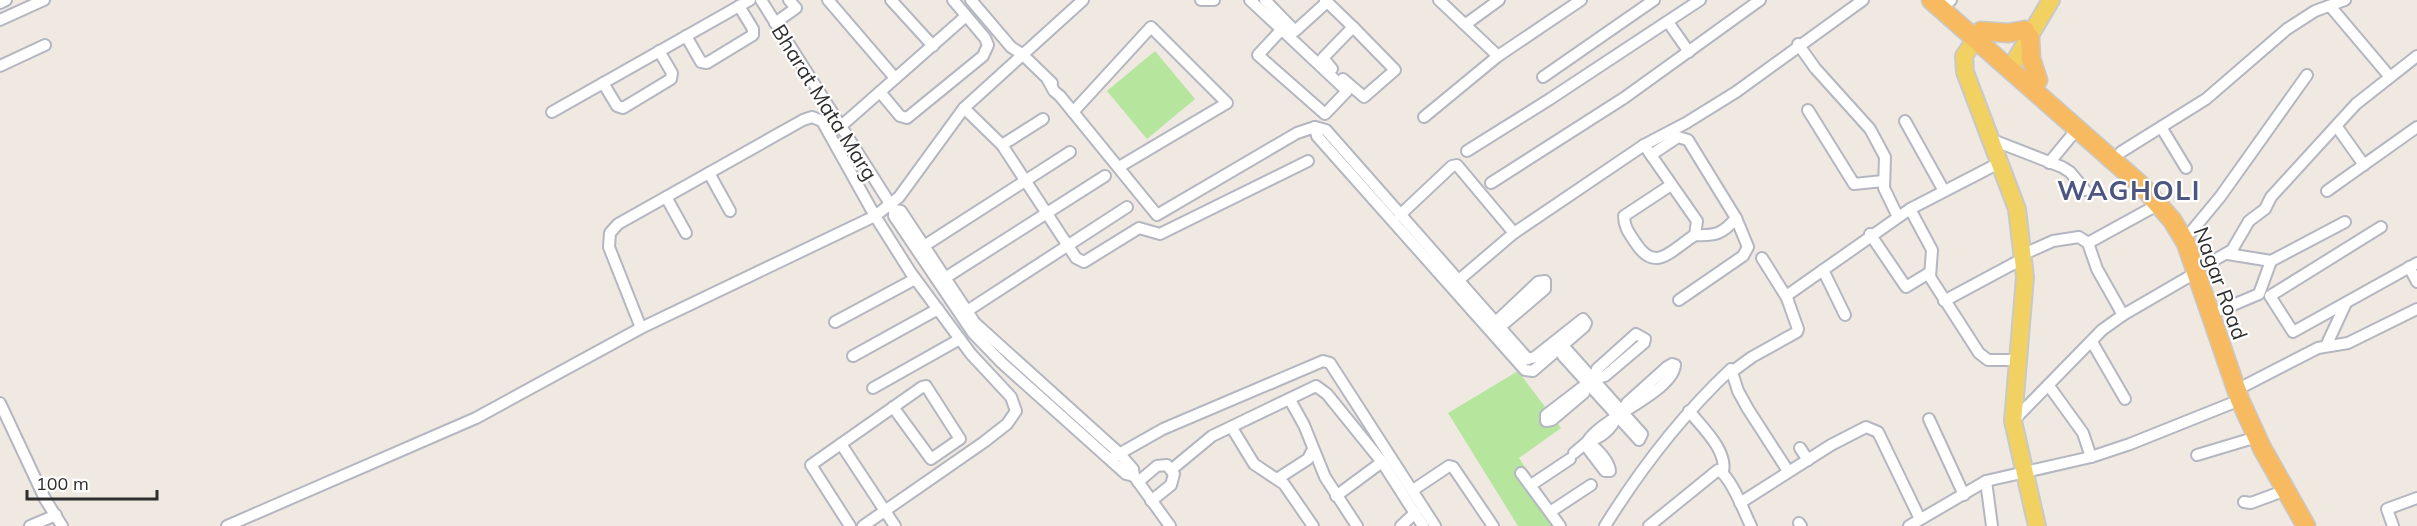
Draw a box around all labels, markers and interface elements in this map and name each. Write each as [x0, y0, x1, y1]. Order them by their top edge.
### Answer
street label: Bharat Mata Marg [767, 19, 883, 185]
district label: WAGHOLI [2057, 173, 2201, 207]
street label: Nagar Road [2189, 223, 2253, 343]
scale bar [27, 463, 158, 501]
text: 100 m [36, 472, 89, 495]

